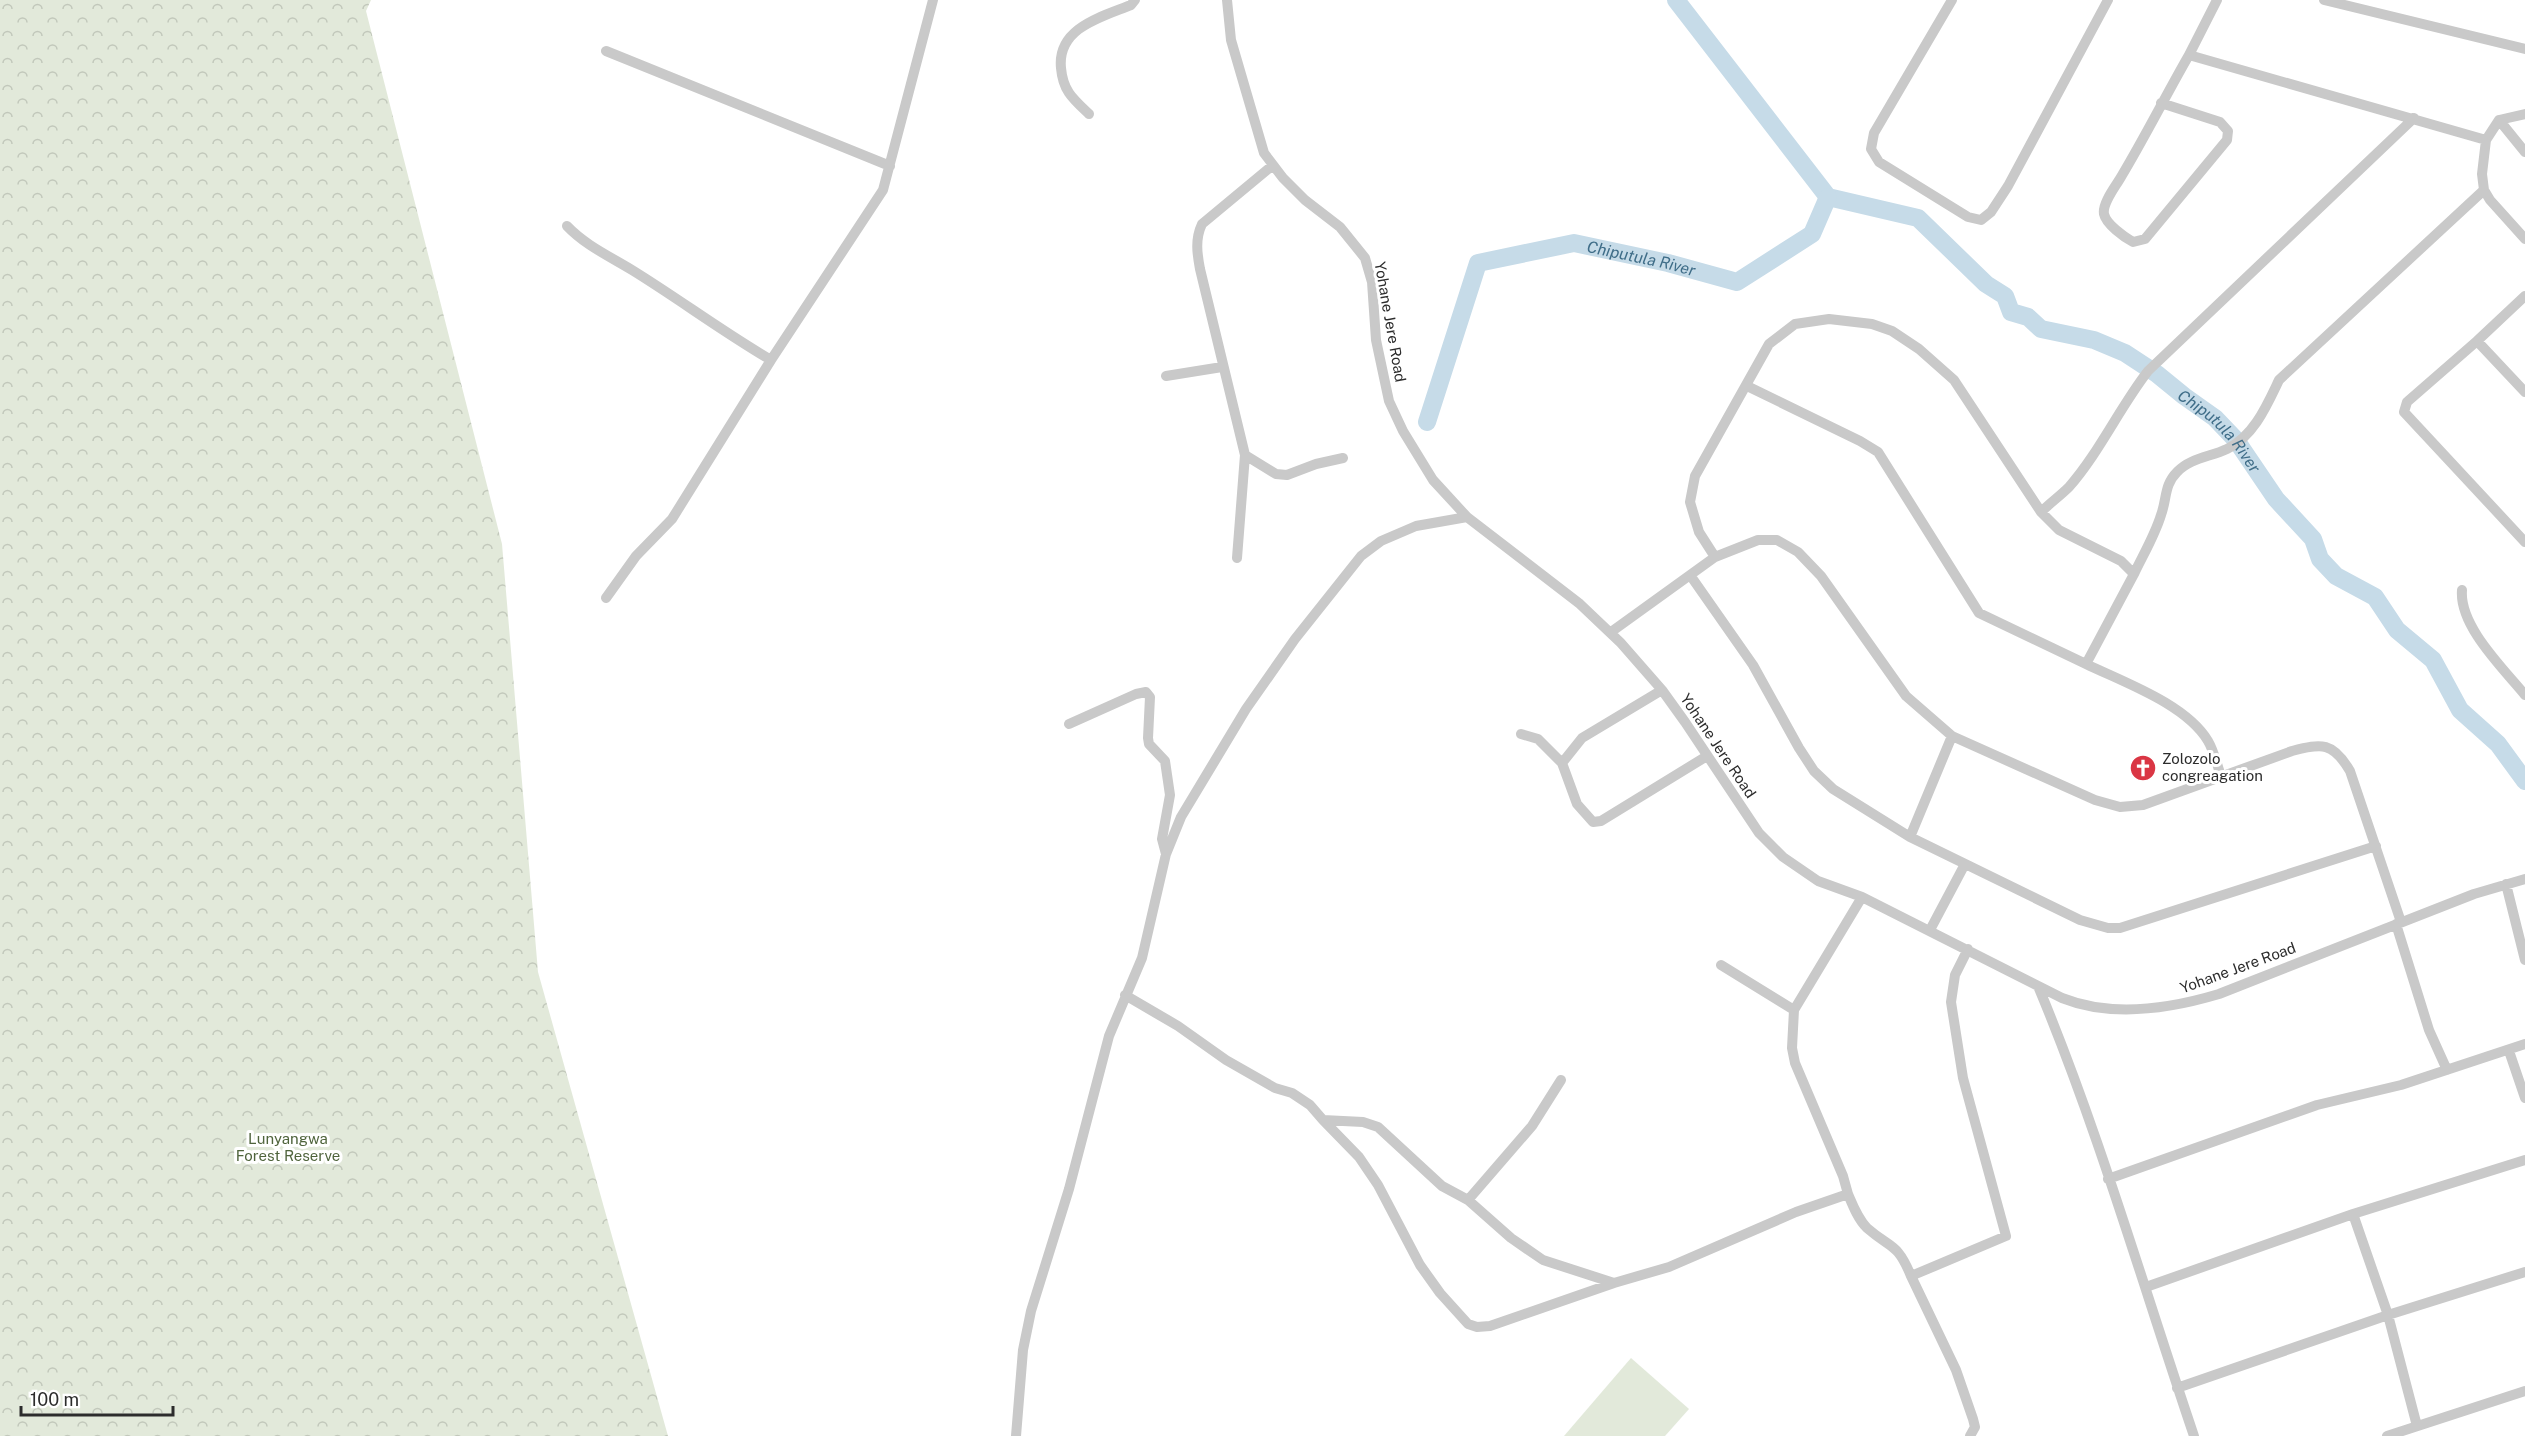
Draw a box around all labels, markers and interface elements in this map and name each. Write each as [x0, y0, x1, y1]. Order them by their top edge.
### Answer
water label: Chiputula River [1585, 237, 1699, 280]
street label: Yohane Jere Road [1372, 260, 1409, 383]
water label: Chiputula River [2174, 386, 2265, 477]
street label: Yohane Jere Road [1677, 690, 1760, 801]
place label: Zolozolo congreagation [2162, 750, 2263, 784]
church icon: Zolozolo congreagation [2128, 753, 2158, 783]
street label: Yohane Jere Road [2178, 939, 2298, 996]
park label: Lunyangwa Forest Reserve [236, 1130, 340, 1164]
scale bar [21, 1379, 172, 1417]
text: 100 m [30, 1389, 79, 1410]

